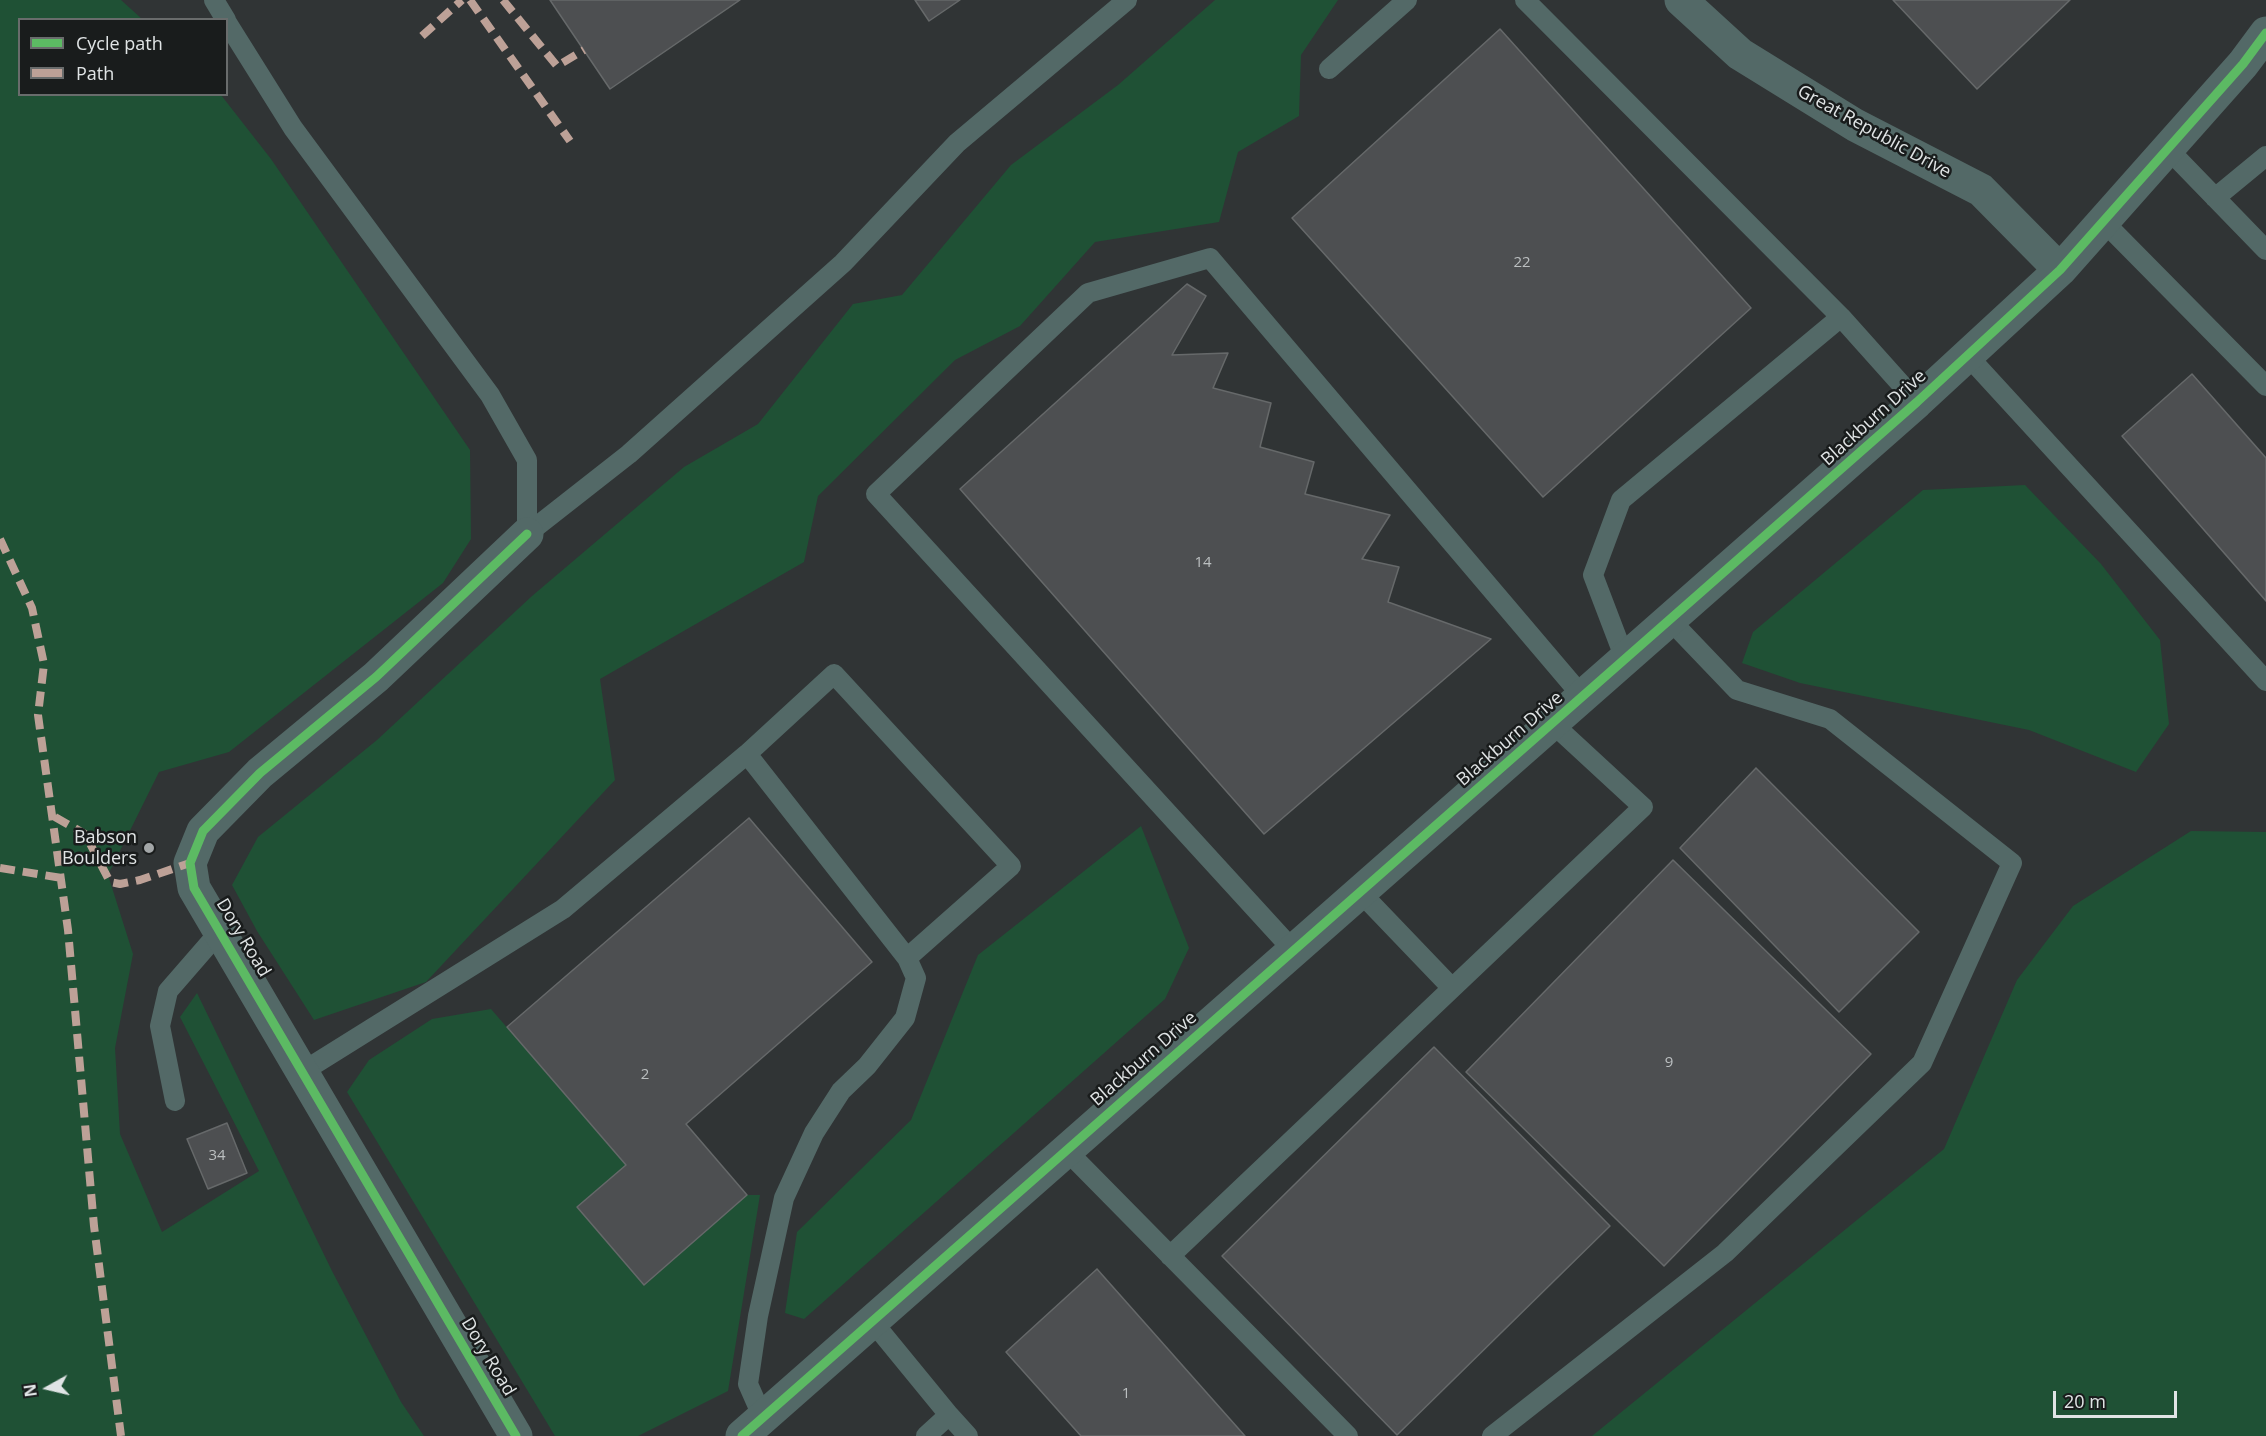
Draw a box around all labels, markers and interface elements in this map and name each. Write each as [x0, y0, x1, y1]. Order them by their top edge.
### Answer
legend [18, 18, 228, 96]
text: Cycle path [76, 31, 163, 55]
text: Path [76, 61, 114, 85]
street label: Great Republic Drive [1793, 81, 1955, 183]
house number: 22 [1513, 254, 1531, 272]
street label: Blackburn Drive [1817, 365, 1931, 471]
house number: 14 [1194, 554, 1212, 572]
street label: Blackburn Drive [1453, 687, 1567, 791]
place label: Babson Boulders [62, 827, 137, 870]
marker: Babson Boulders [142, 841, 156, 855]
street label: Dory Road [211, 895, 275, 981]
street label: Blackburn Drive [1087, 1007, 1201, 1111]
house number: 9 [1665, 1054, 1673, 1072]
house number: 2 [641, 1066, 649, 1084]
house number: 34 [208, 1147, 226, 1165]
street label: Dory Road [456, 1314, 520, 1400]
north arrow [18, 1358, 78, 1418]
scale bar [2056, 1379, 2180, 1417]
text: N [18, 1383, 42, 1398]
house number: 1 [1122, 1385, 1130, 1403]
text: 20 m [2064, 1389, 2106, 1413]

